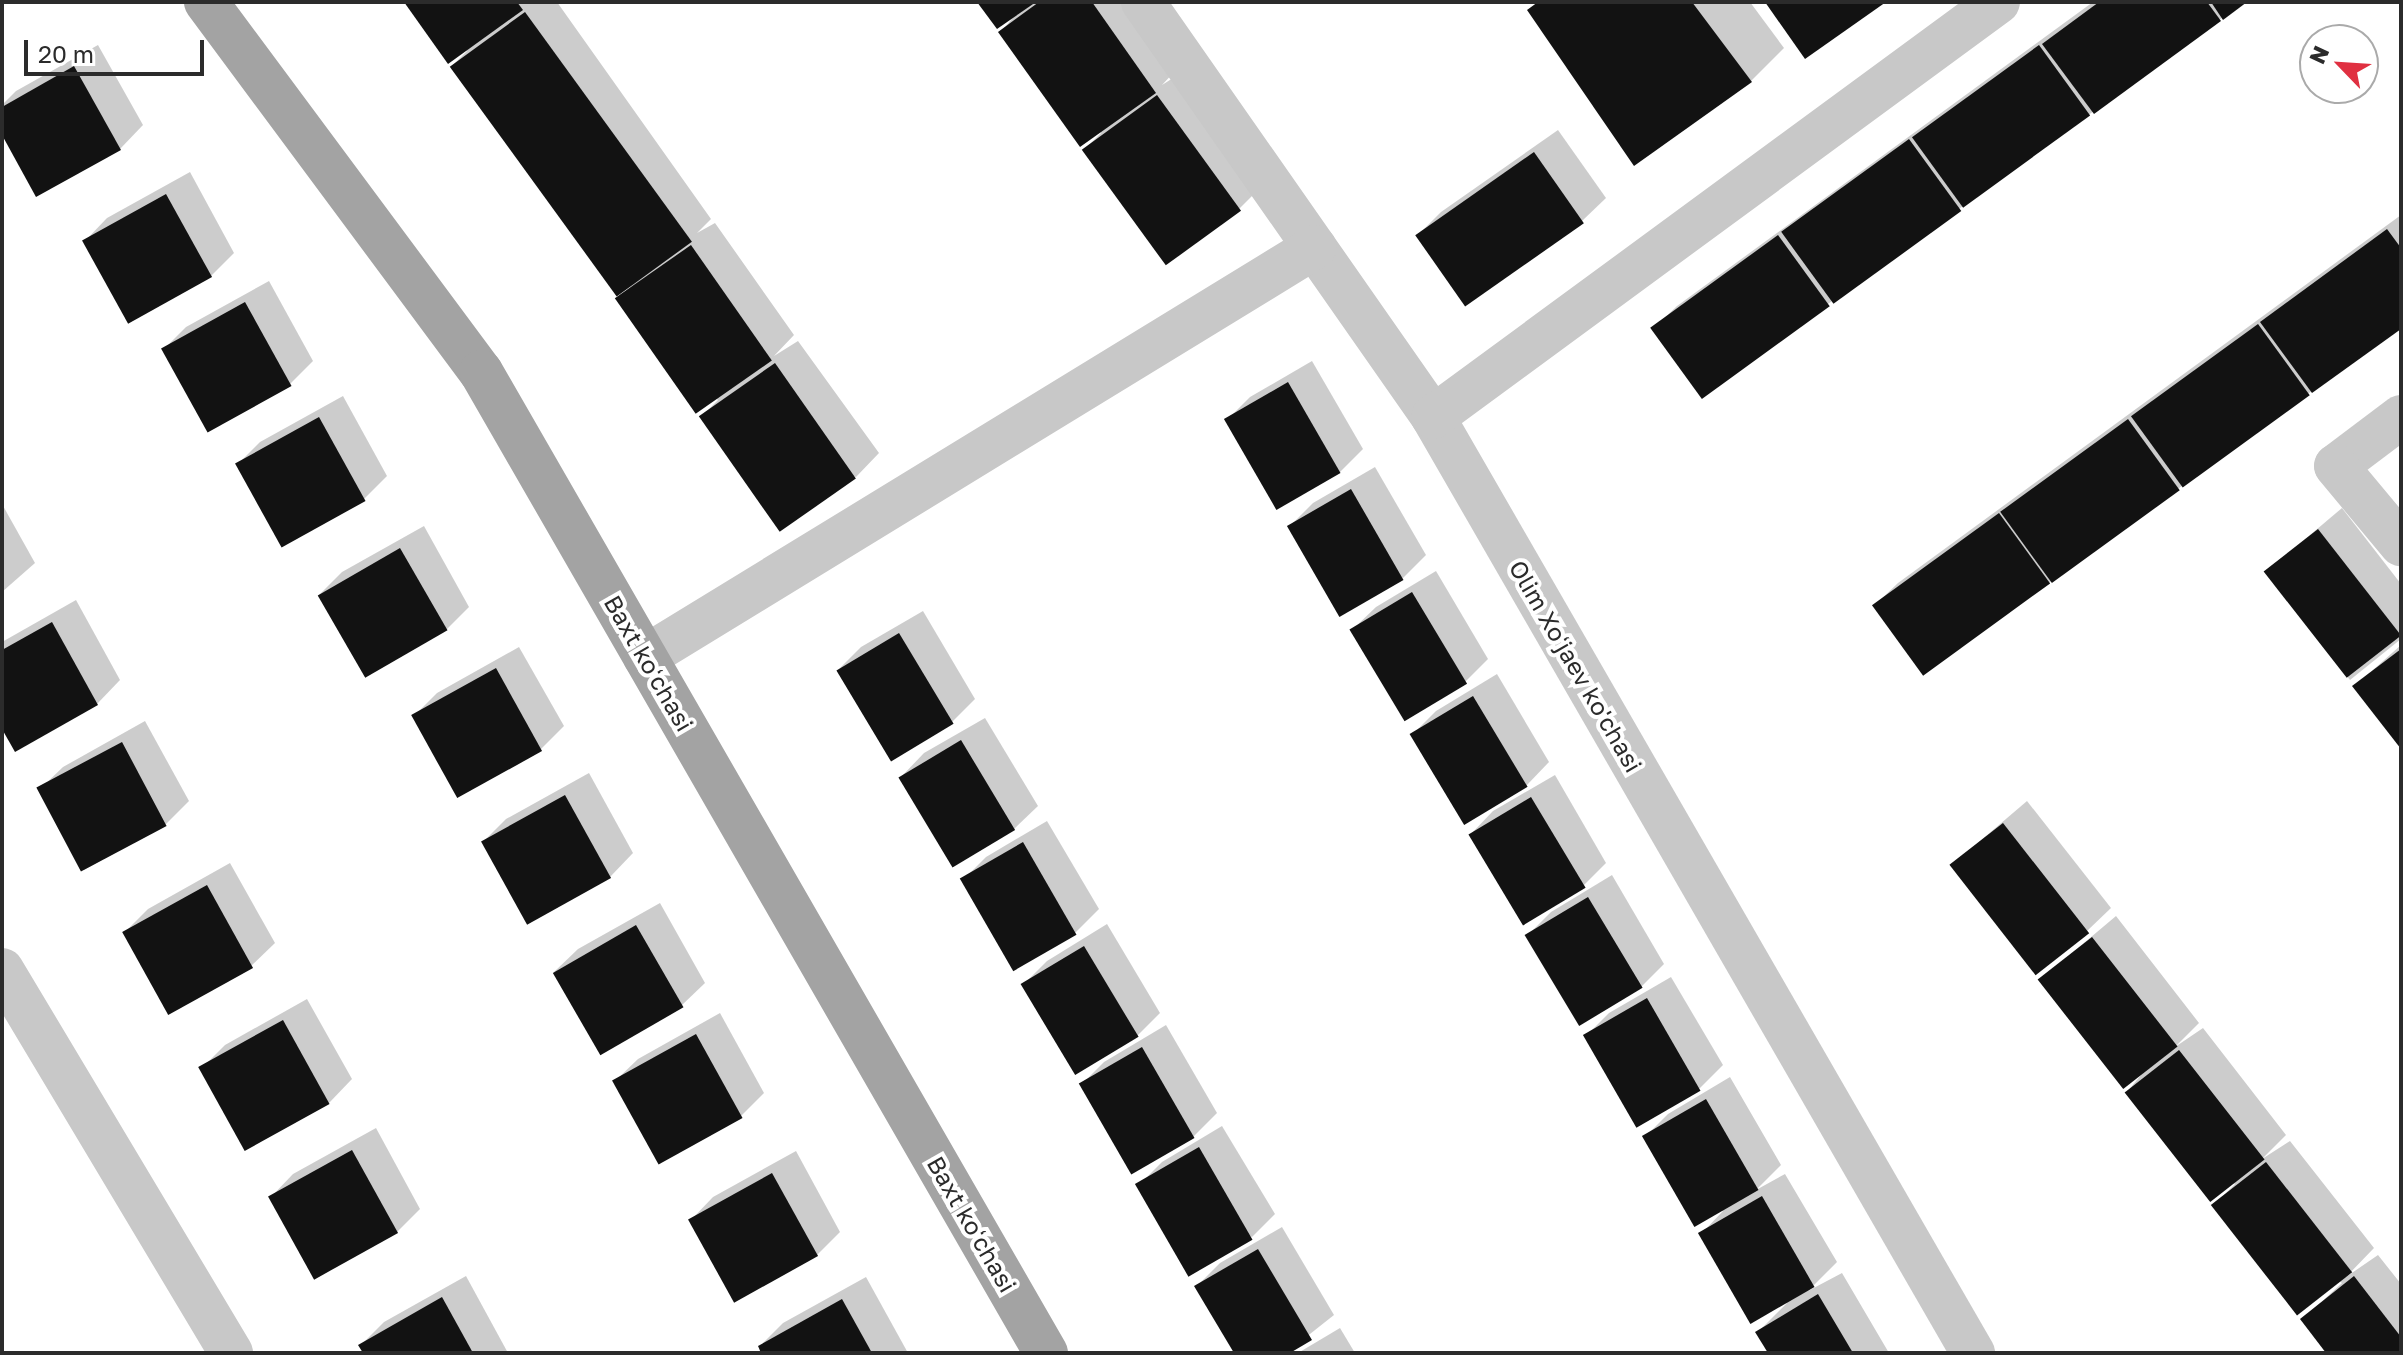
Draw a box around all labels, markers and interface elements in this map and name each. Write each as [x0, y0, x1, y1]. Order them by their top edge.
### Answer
scale bar [28, 24, 208, 74]
north arrow [2299, 24, 2379, 104]
text: 20 m [38, 39, 94, 68]
text: N [2303, 41, 2334, 68]
street label: Olim Xoʻjaev ko'chasi [1504, 555, 1648, 777]
street label: Baxt koʻchasi [598, 590, 700, 736]
street label: Baxt koʻchasi [921, 1151, 1023, 1297]

